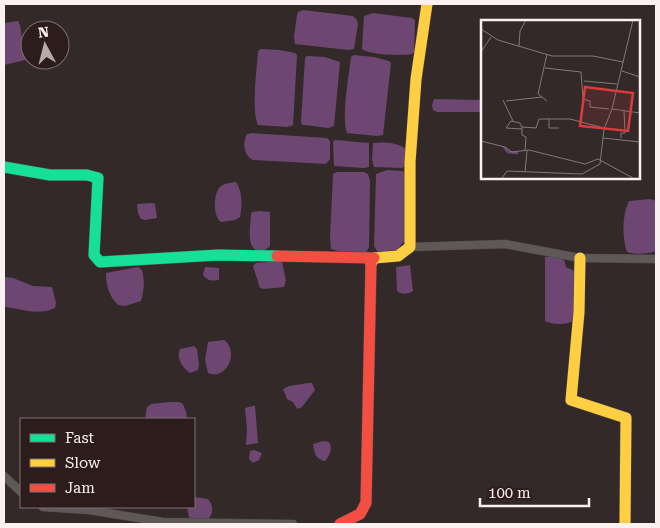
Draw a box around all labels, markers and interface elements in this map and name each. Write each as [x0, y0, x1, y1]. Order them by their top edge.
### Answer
north arrow [20, 20, 70, 70]
inset map [481, 20, 640, 179]
text: N [37, 23, 50, 41]
legend [20, 418, 195, 508]
text: Fast [65, 429, 95, 447]
text: Slow [65, 454, 101, 472]
scale bar [480, 476, 589, 508]
text: Jam [65, 479, 95, 497]
text: 100 m [488, 484, 531, 502]

